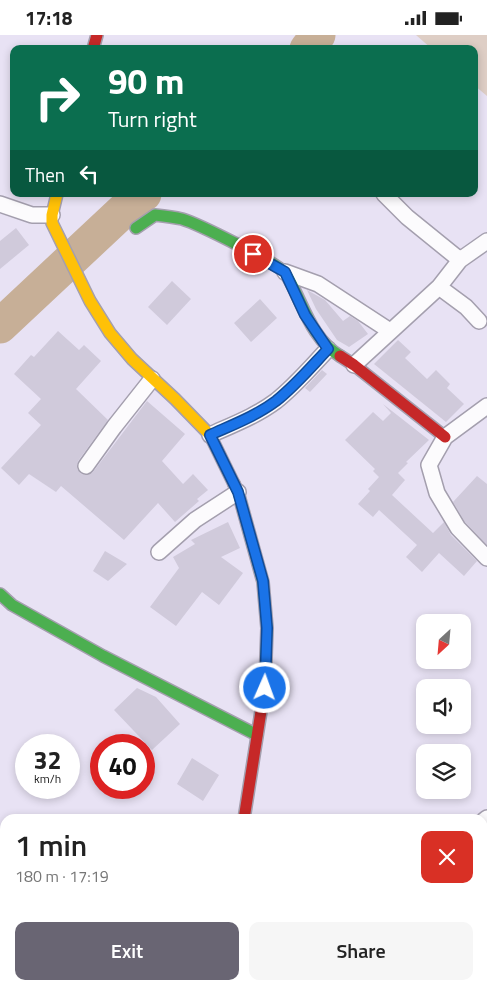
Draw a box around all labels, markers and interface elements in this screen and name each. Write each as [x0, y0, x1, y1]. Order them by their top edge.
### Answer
text: 17:18 [25, 3, 72, 32]
text: 90 m [108, 54, 184, 108]
icon: right [25, 65, 90, 130]
text: Turn right [108, 102, 197, 136]
text: Then [25, 160, 65, 189]
icon: left [75, 160, 103, 188]
pin [232, 233, 274, 275]
icon: arrive [239, 240, 267, 268]
north arrow [416, 614, 471, 669]
map controls [416, 614, 471, 799]
position arrow [238, 661, 290, 713]
button: sound [416, 679, 471, 734]
speed limit sign: 40 [90, 734, 155, 799]
text: 32 [33, 741, 62, 779]
button: layers [416, 744, 471, 799]
text: km/h [34, 769, 61, 788]
text: 1 min [15, 822, 87, 868]
button: close [421, 831, 473, 883]
text: 180 m · 17:19 [15, 864, 109, 888]
button: Exit [15, 922, 239, 980]
button: Share [249, 922, 473, 980]

